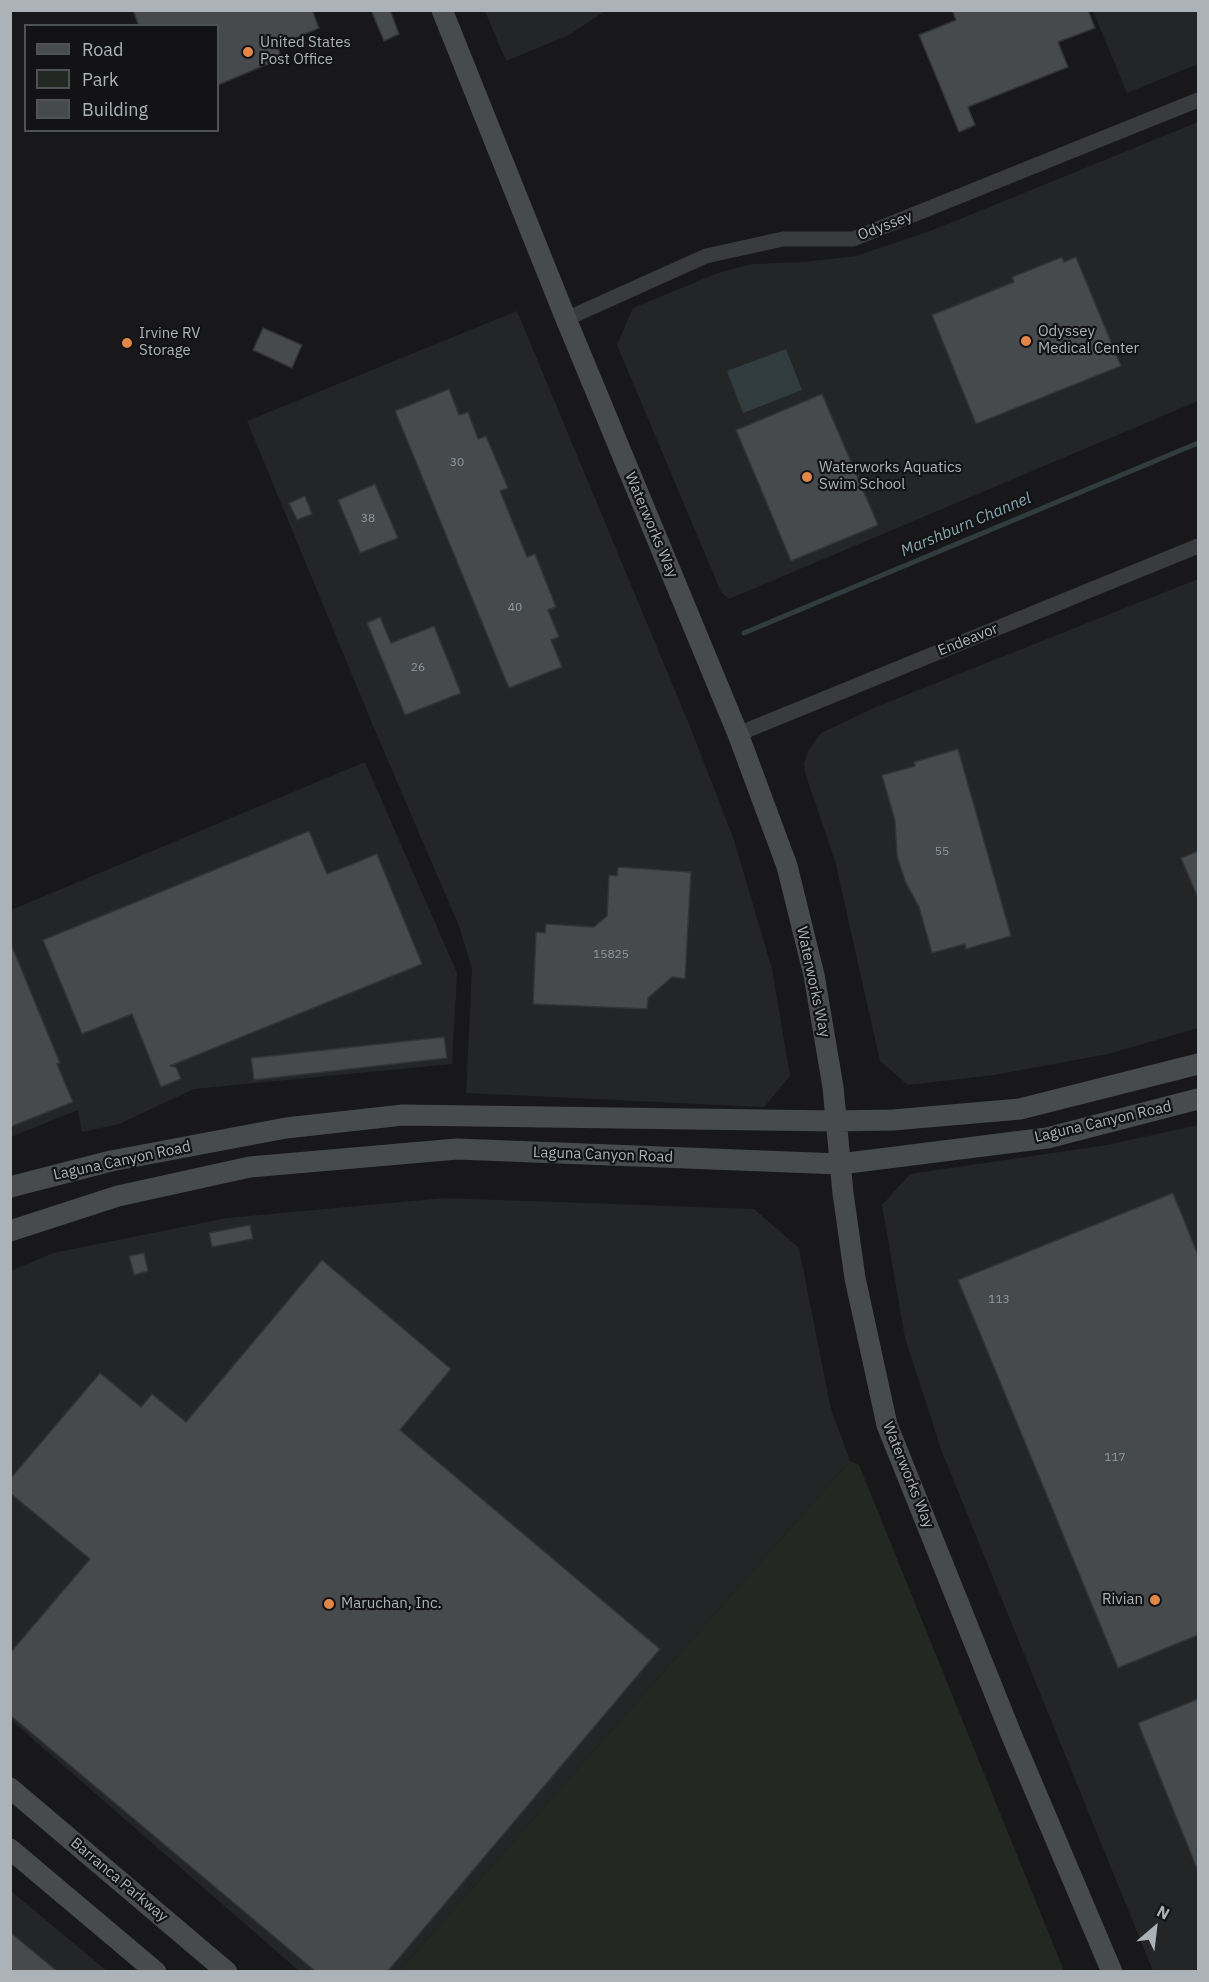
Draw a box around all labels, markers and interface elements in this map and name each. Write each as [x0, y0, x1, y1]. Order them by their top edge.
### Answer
legend [24, 24, 219, 132]
place label: United States Post Office [260, 34, 351, 69]
text: Road [82, 38, 123, 61]
marker: United States Post Office [241, 45, 255, 59]
text: Park [82, 68, 118, 91]
text: Building [82, 98, 148, 121]
street label: Odyssey [855, 207, 915, 245]
place label: Odyssey Medical Center [1038, 323, 1139, 358]
place label: Irvine RV Storage [139, 325, 200, 360]
marker: Odyssey Medical Center [1019, 334, 1033, 348]
marker: Irvine RV Storage [120, 336, 134, 350]
house number: 30 [450, 456, 464, 470]
place label: Waterworks Aquatics Swim School [819, 459, 962, 494]
street label: Waterworks Way [621, 470, 681, 580]
marker: Waterworks Aquatics Swim School [800, 470, 814, 484]
water label: Marshburn Channel [898, 489, 1034, 561]
house number: 38 [361, 512, 375, 526]
house number: 40 [508, 601, 522, 615]
street label: Endeavor [935, 620, 1001, 660]
house number: 26 [411, 661, 425, 675]
house number: 55 [935, 845, 949, 859]
street label: Waterworks Way [792, 925, 834, 1039]
house number: 15825 [593, 948, 629, 962]
street label: Laguna Canyon Road [1033, 1097, 1173, 1147]
street label: Laguna Canyon Road [52, 1138, 192, 1184]
street label: Laguna Canyon Road [533, 1144, 673, 1166]
house number: 113 [988, 1293, 1010, 1307]
street label: Waterworks Way [879, 1419, 937, 1531]
house number: 117 [1104, 1451, 1126, 1465]
place label: Rivian [1102, 1591, 1143, 1609]
marker: Rivian [1148, 1593, 1162, 1607]
place label: Maruchan, Inc. [341, 1595, 442, 1613]
marker: Maruchan, Inc. [322, 1597, 336, 1611]
street label: Barranca Parkway [67, 1834, 171, 1926]
north arrow [1125, 1898, 1185, 1958]
text: N [1154, 1901, 1173, 1924]

